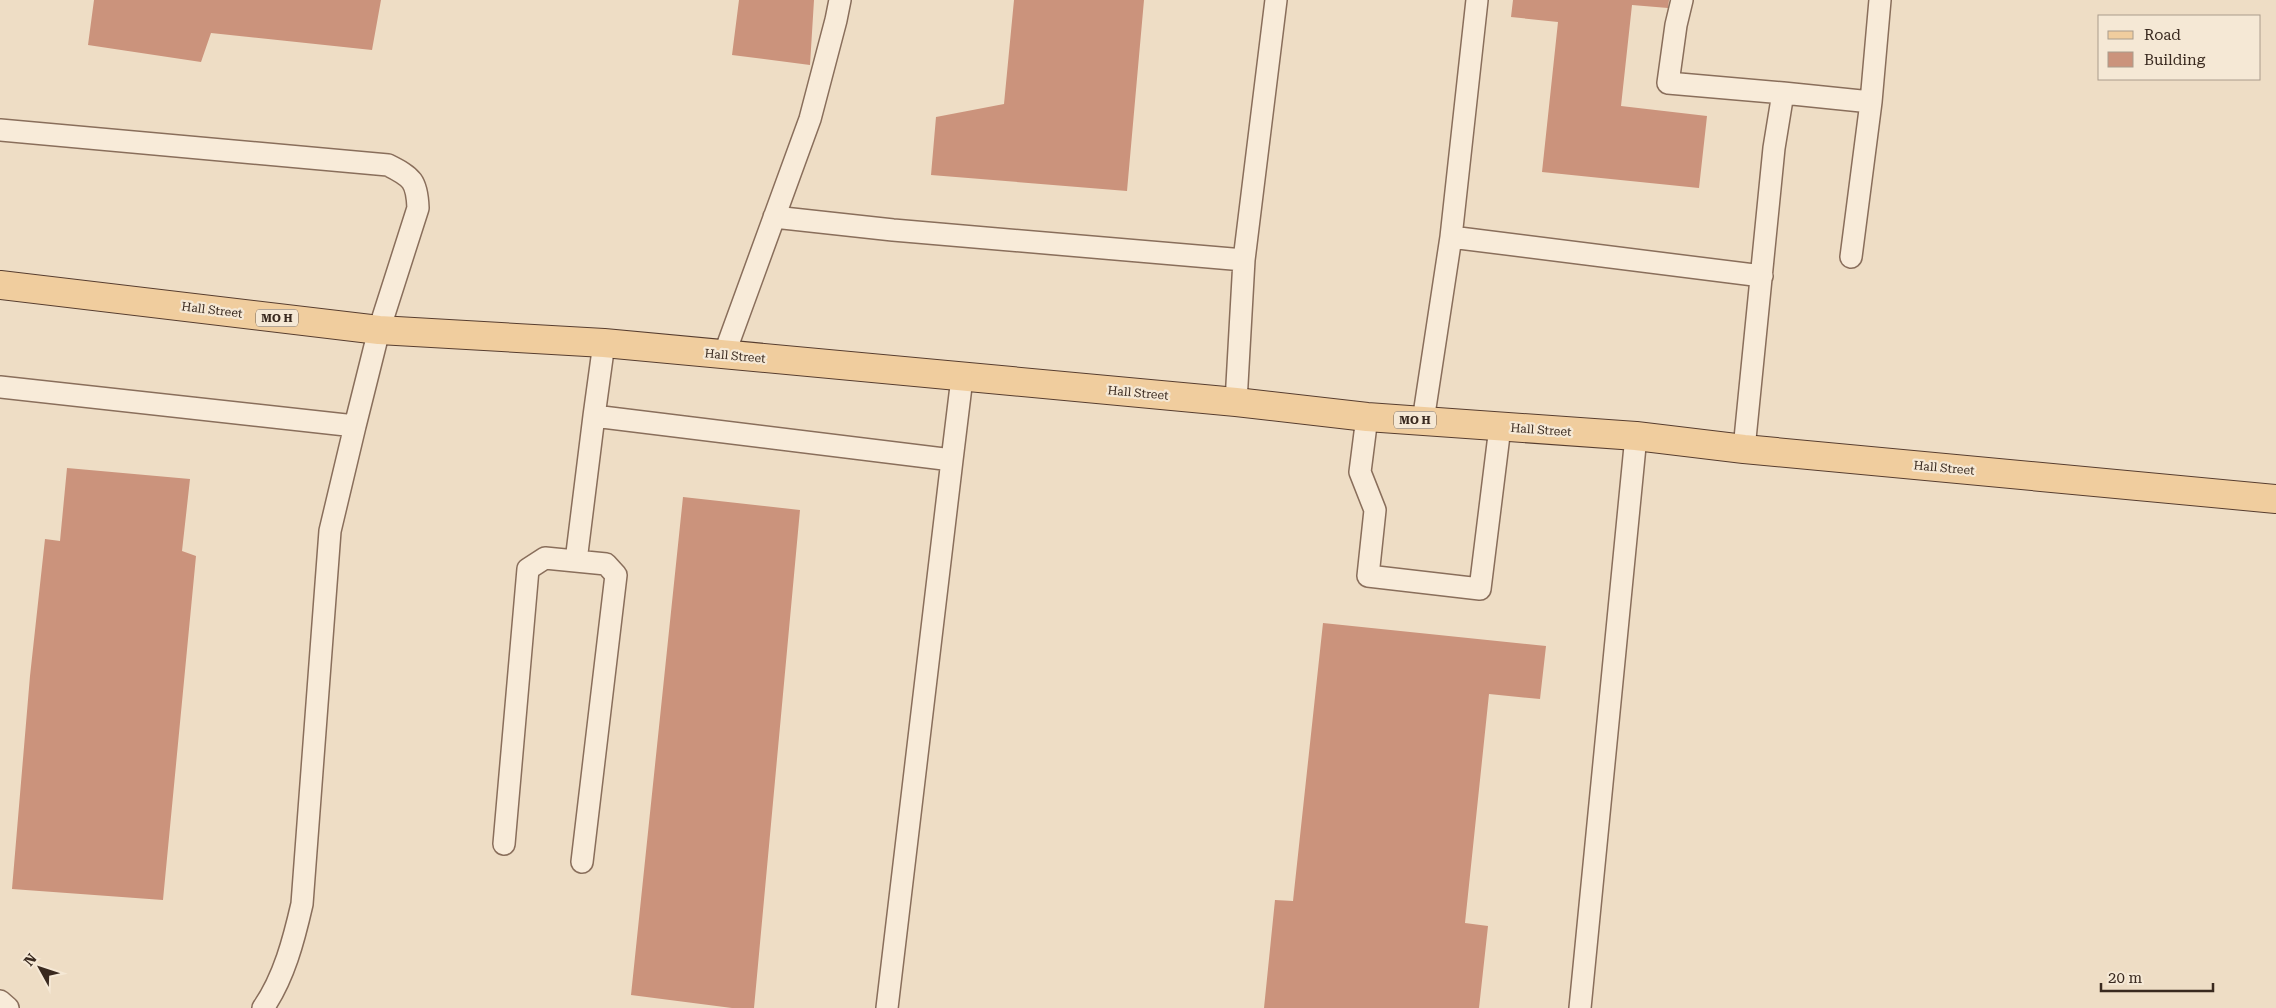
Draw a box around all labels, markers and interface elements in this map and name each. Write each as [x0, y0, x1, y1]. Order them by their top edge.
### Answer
legend [2098, 15, 2261, 80]
text: Road [2144, 26, 2181, 44]
text: Building [2144, 51, 2206, 69]
street label: Hall Street [181, 299, 244, 321]
road number: MO H [256, 310, 298, 326]
street label: Hall Street [704, 346, 767, 366]
street label: Hall Street [1107, 383, 1170, 403]
road number: MO H [1394, 412, 1436, 428]
street label: Hall Street [1510, 421, 1573, 439]
street label: Hall Street [1913, 458, 1976, 478]
north arrow [15, 943, 65, 993]
text: N [20, 950, 40, 969]
scale bar [2101, 960, 2214, 992]
text: 20 m [2108, 969, 2143, 987]

